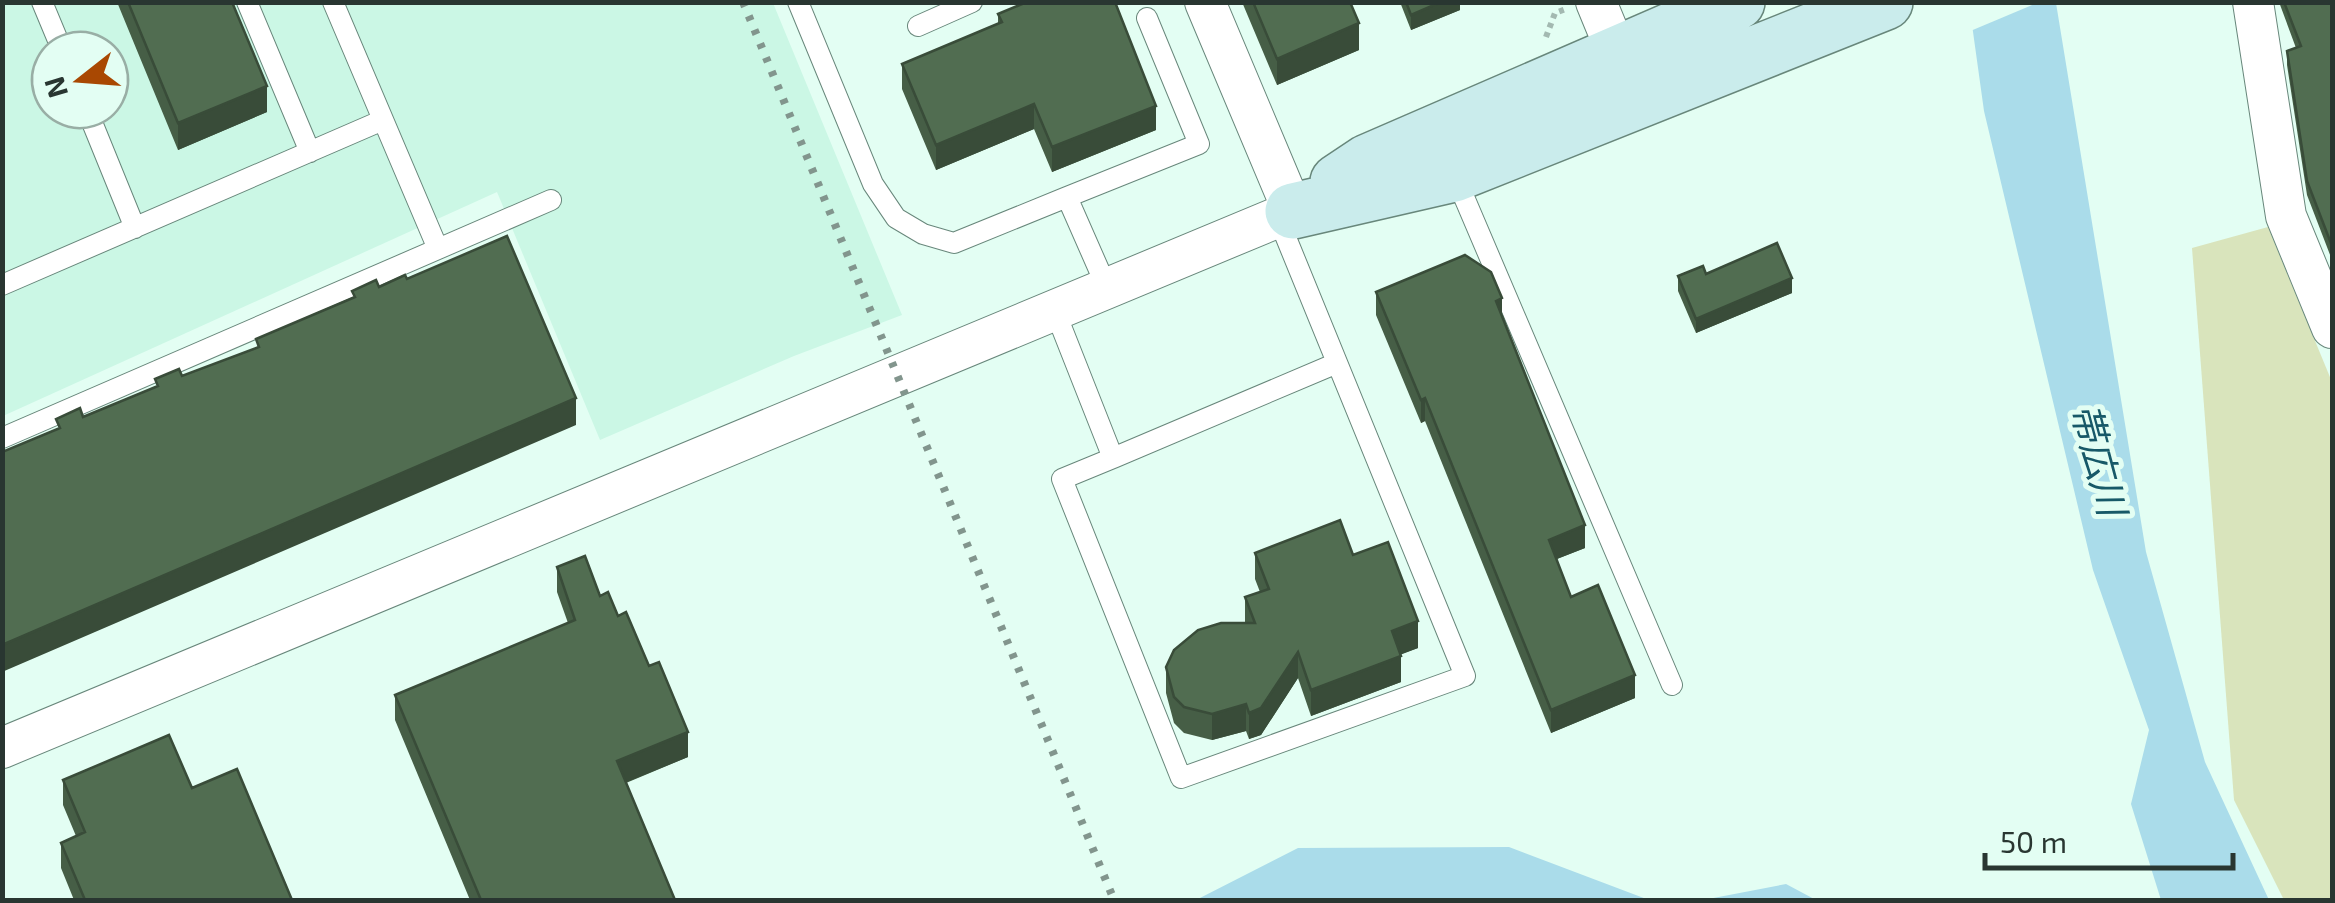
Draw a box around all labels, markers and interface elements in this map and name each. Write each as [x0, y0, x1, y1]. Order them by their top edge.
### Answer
north arrow [30, 30, 130, 130]
text: N [36, 73, 74, 102]
water label: 帯広川 [2063, 398, 2138, 524]
scale bar [1985, 808, 2232, 870]
text: 50 m [2000, 823, 2067, 859]

